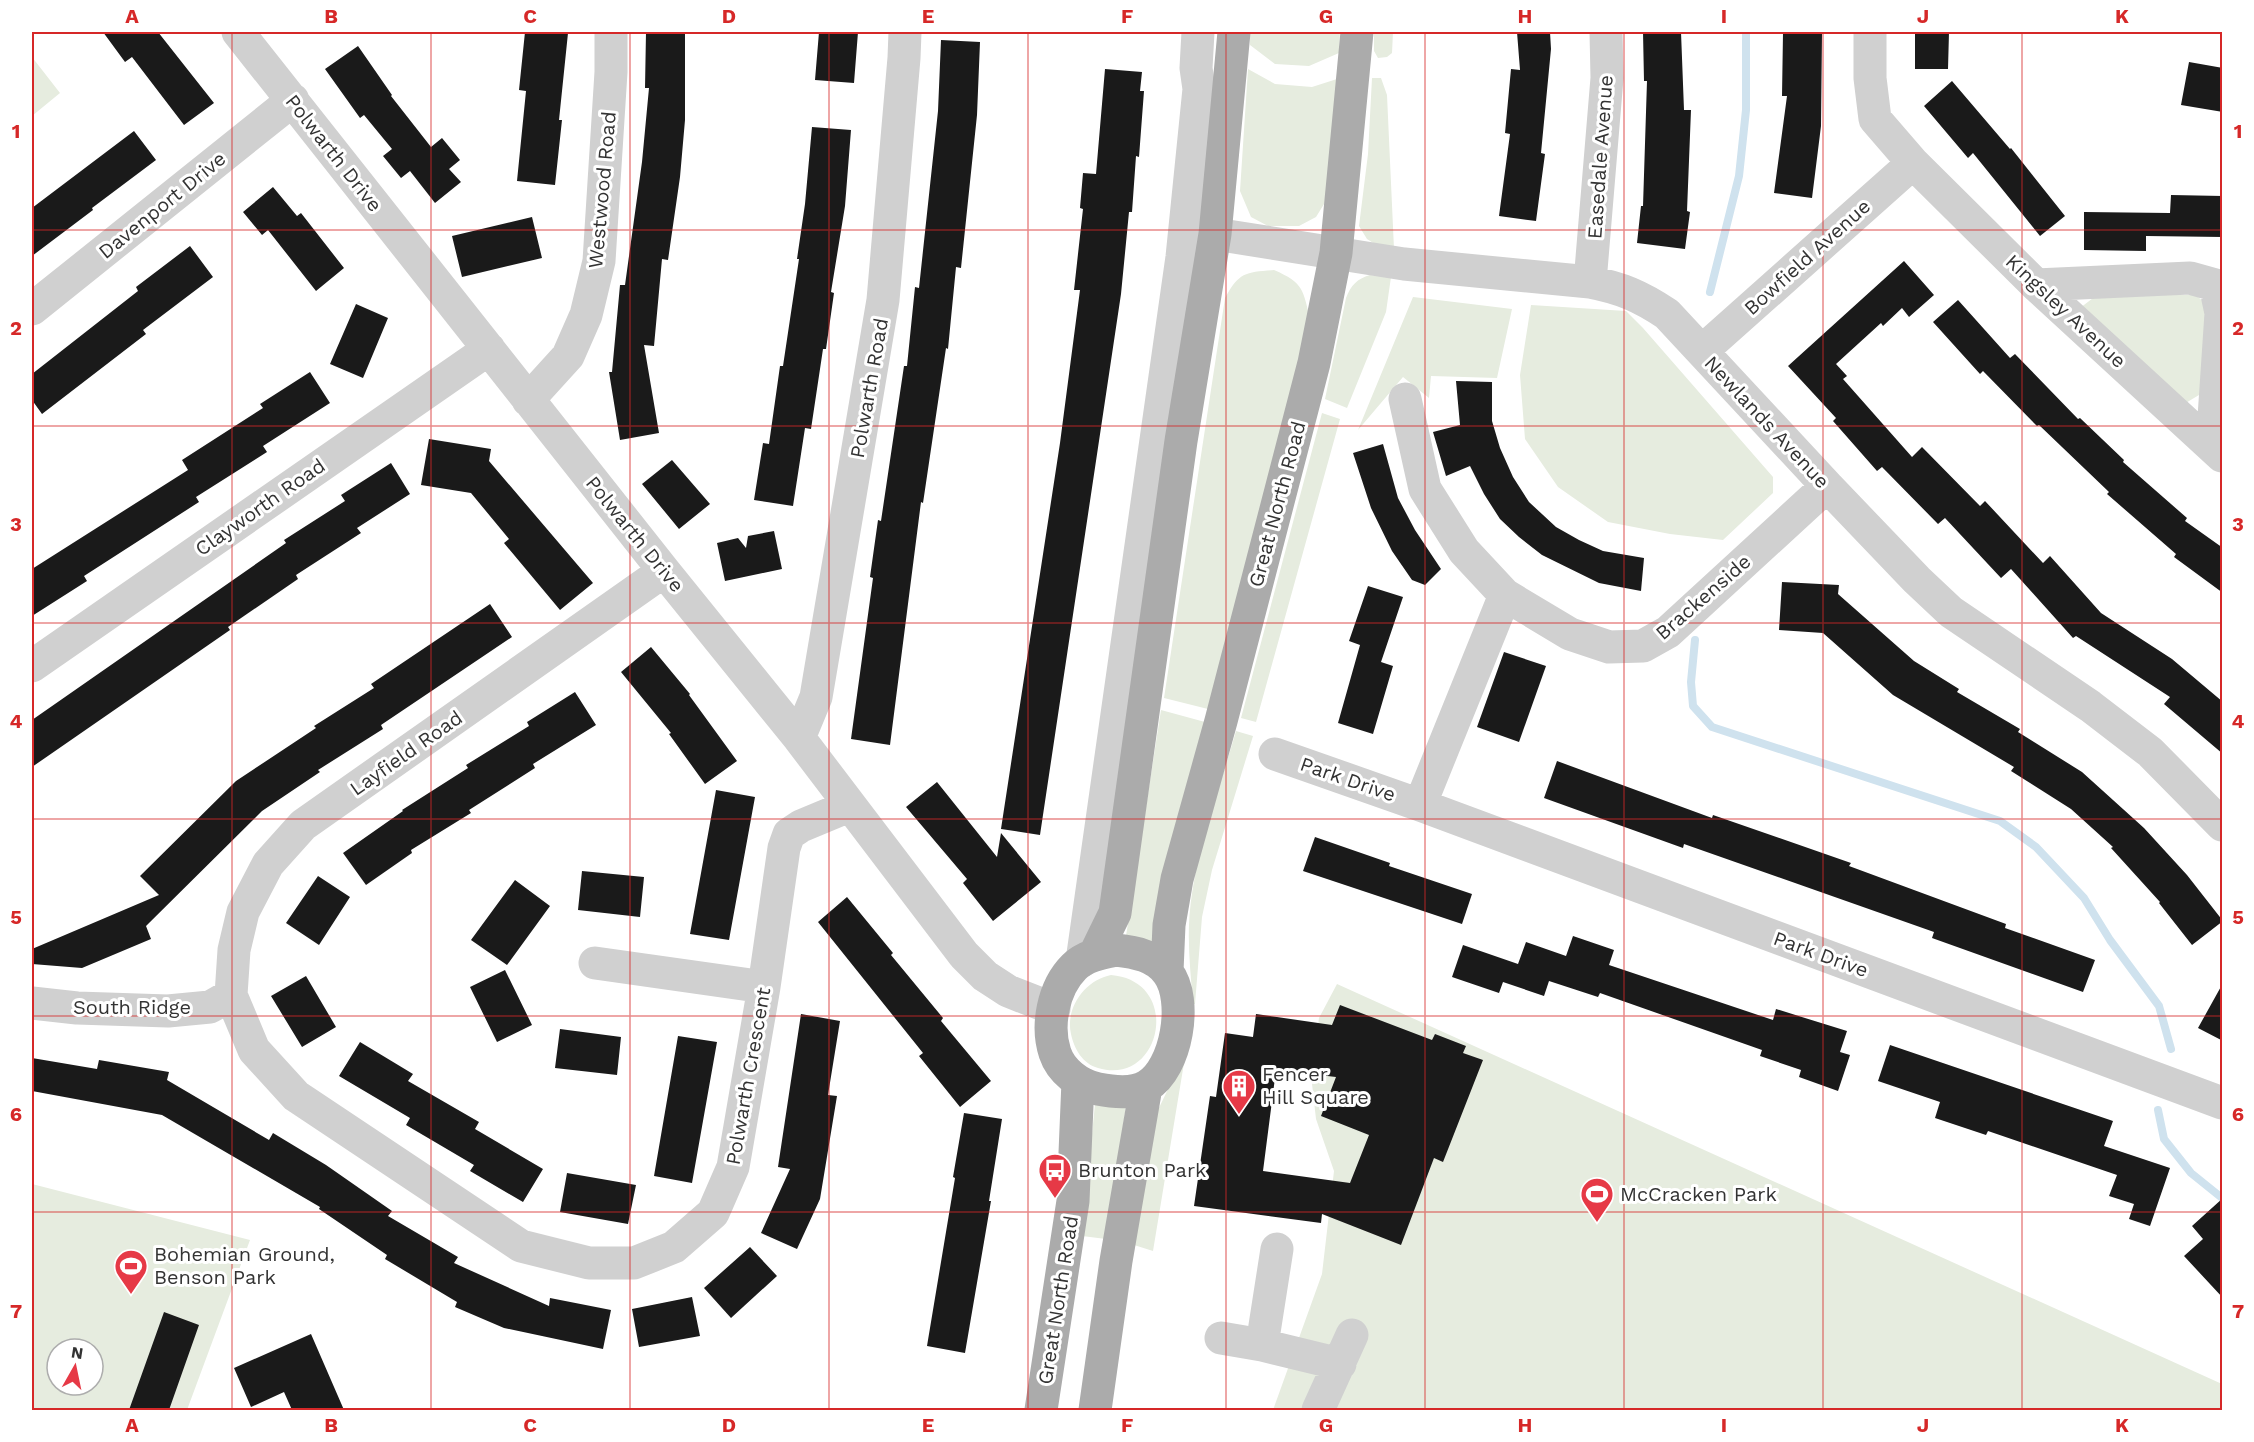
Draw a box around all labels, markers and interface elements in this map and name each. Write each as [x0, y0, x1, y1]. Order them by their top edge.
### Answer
text: A [125, 4, 139, 28]
text: B [324, 4, 338, 28]
text: C [523, 4, 537, 28]
text: D [722, 4, 736, 28]
text: E [922, 4, 934, 28]
text: F [1121, 4, 1133, 28]
text: G [1319, 4, 1333, 28]
text: H [1518, 4, 1532, 28]
text: I [1721, 4, 1727, 28]
text: J [1917, 4, 1929, 28]
text: K [2115, 4, 2129, 28]
street label: Easedale Avenue [1582, 74, 1618, 240]
street label: Polwarth Drive [281, 89, 387, 217]
street label: Westwood Road [583, 110, 621, 270]
text: 1 [12, 119, 20, 143]
text: 1 [2234, 119, 2242, 143]
street label: Davenport Drive [94, 146, 230, 264]
street label: Bowfield Avenue [1739, 194, 1875, 320]
street label: Kingsley Avenue [2001, 249, 2131, 373]
text: 2 [10, 316, 22, 340]
street label: Polwarth Road [845, 316, 893, 460]
text: 2 [2232, 316, 2244, 340]
street label: Newlands Avenue [1700, 351, 1834, 493]
street label: Great North Road [1243, 419, 1311, 589]
street label: Clayworth Road [190, 453, 330, 561]
street label: Polwarth Drive [581, 471, 689, 597]
text: 3 [10, 512, 22, 536]
text: 3 [2232, 512, 2244, 536]
street label: Brackenside [1650, 549, 1756, 645]
street label: Layfield Road [345, 705, 467, 801]
text: 4 [10, 709, 23, 733]
text: 4 [2232, 709, 2245, 733]
street label: Park Drive [1297, 752, 1399, 806]
text: 5 [10, 905, 22, 929]
text: 5 [2232, 905, 2244, 929]
street label: Park Drive [1770, 926, 1872, 982]
street label: Polwarth Crescent [721, 985, 776, 1167]
street label: South Ridge [73, 995, 191, 1019]
place label: Fencer Hill Square [1262, 1062, 1369, 1109]
building icon: Fencer Hill Square [1221, 1068, 1257, 1115]
text: 6 [10, 1102, 22, 1126]
text: 6 [2232, 1102, 2244, 1126]
bus stop icon: Brunton Park [1037, 1152, 1073, 1199]
place label: Brunton Park [1078, 1158, 1206, 1182]
sports icon: McCracken Park [1579, 1176, 1615, 1223]
place label: McCracken Park [1620, 1182, 1777, 1206]
street label: Great North Road [1033, 1214, 1083, 1386]
place label: Bohemian Ground, Benson Park [154, 1242, 335, 1289]
sports icon: Bohemian Ground, Benson Park [113, 1248, 149, 1295]
text: 7 [10, 1299, 22, 1323]
text: 7 [2232, 1299, 2244, 1323]
north arrow [45, 1337, 105, 1397]
text: N [70, 1342, 85, 1363]
text: A [125, 1413, 139, 1437]
text: B [324, 1413, 338, 1437]
text: C [523, 1413, 537, 1437]
text: D [722, 1413, 736, 1437]
text: E [922, 1413, 934, 1437]
text: F [1121, 1413, 1133, 1437]
text: G [1319, 1413, 1333, 1437]
text: H [1518, 1413, 1532, 1437]
text: I [1721, 1413, 1727, 1437]
text: J [1917, 1413, 1929, 1437]
text: K [2115, 1413, 2129, 1437]

